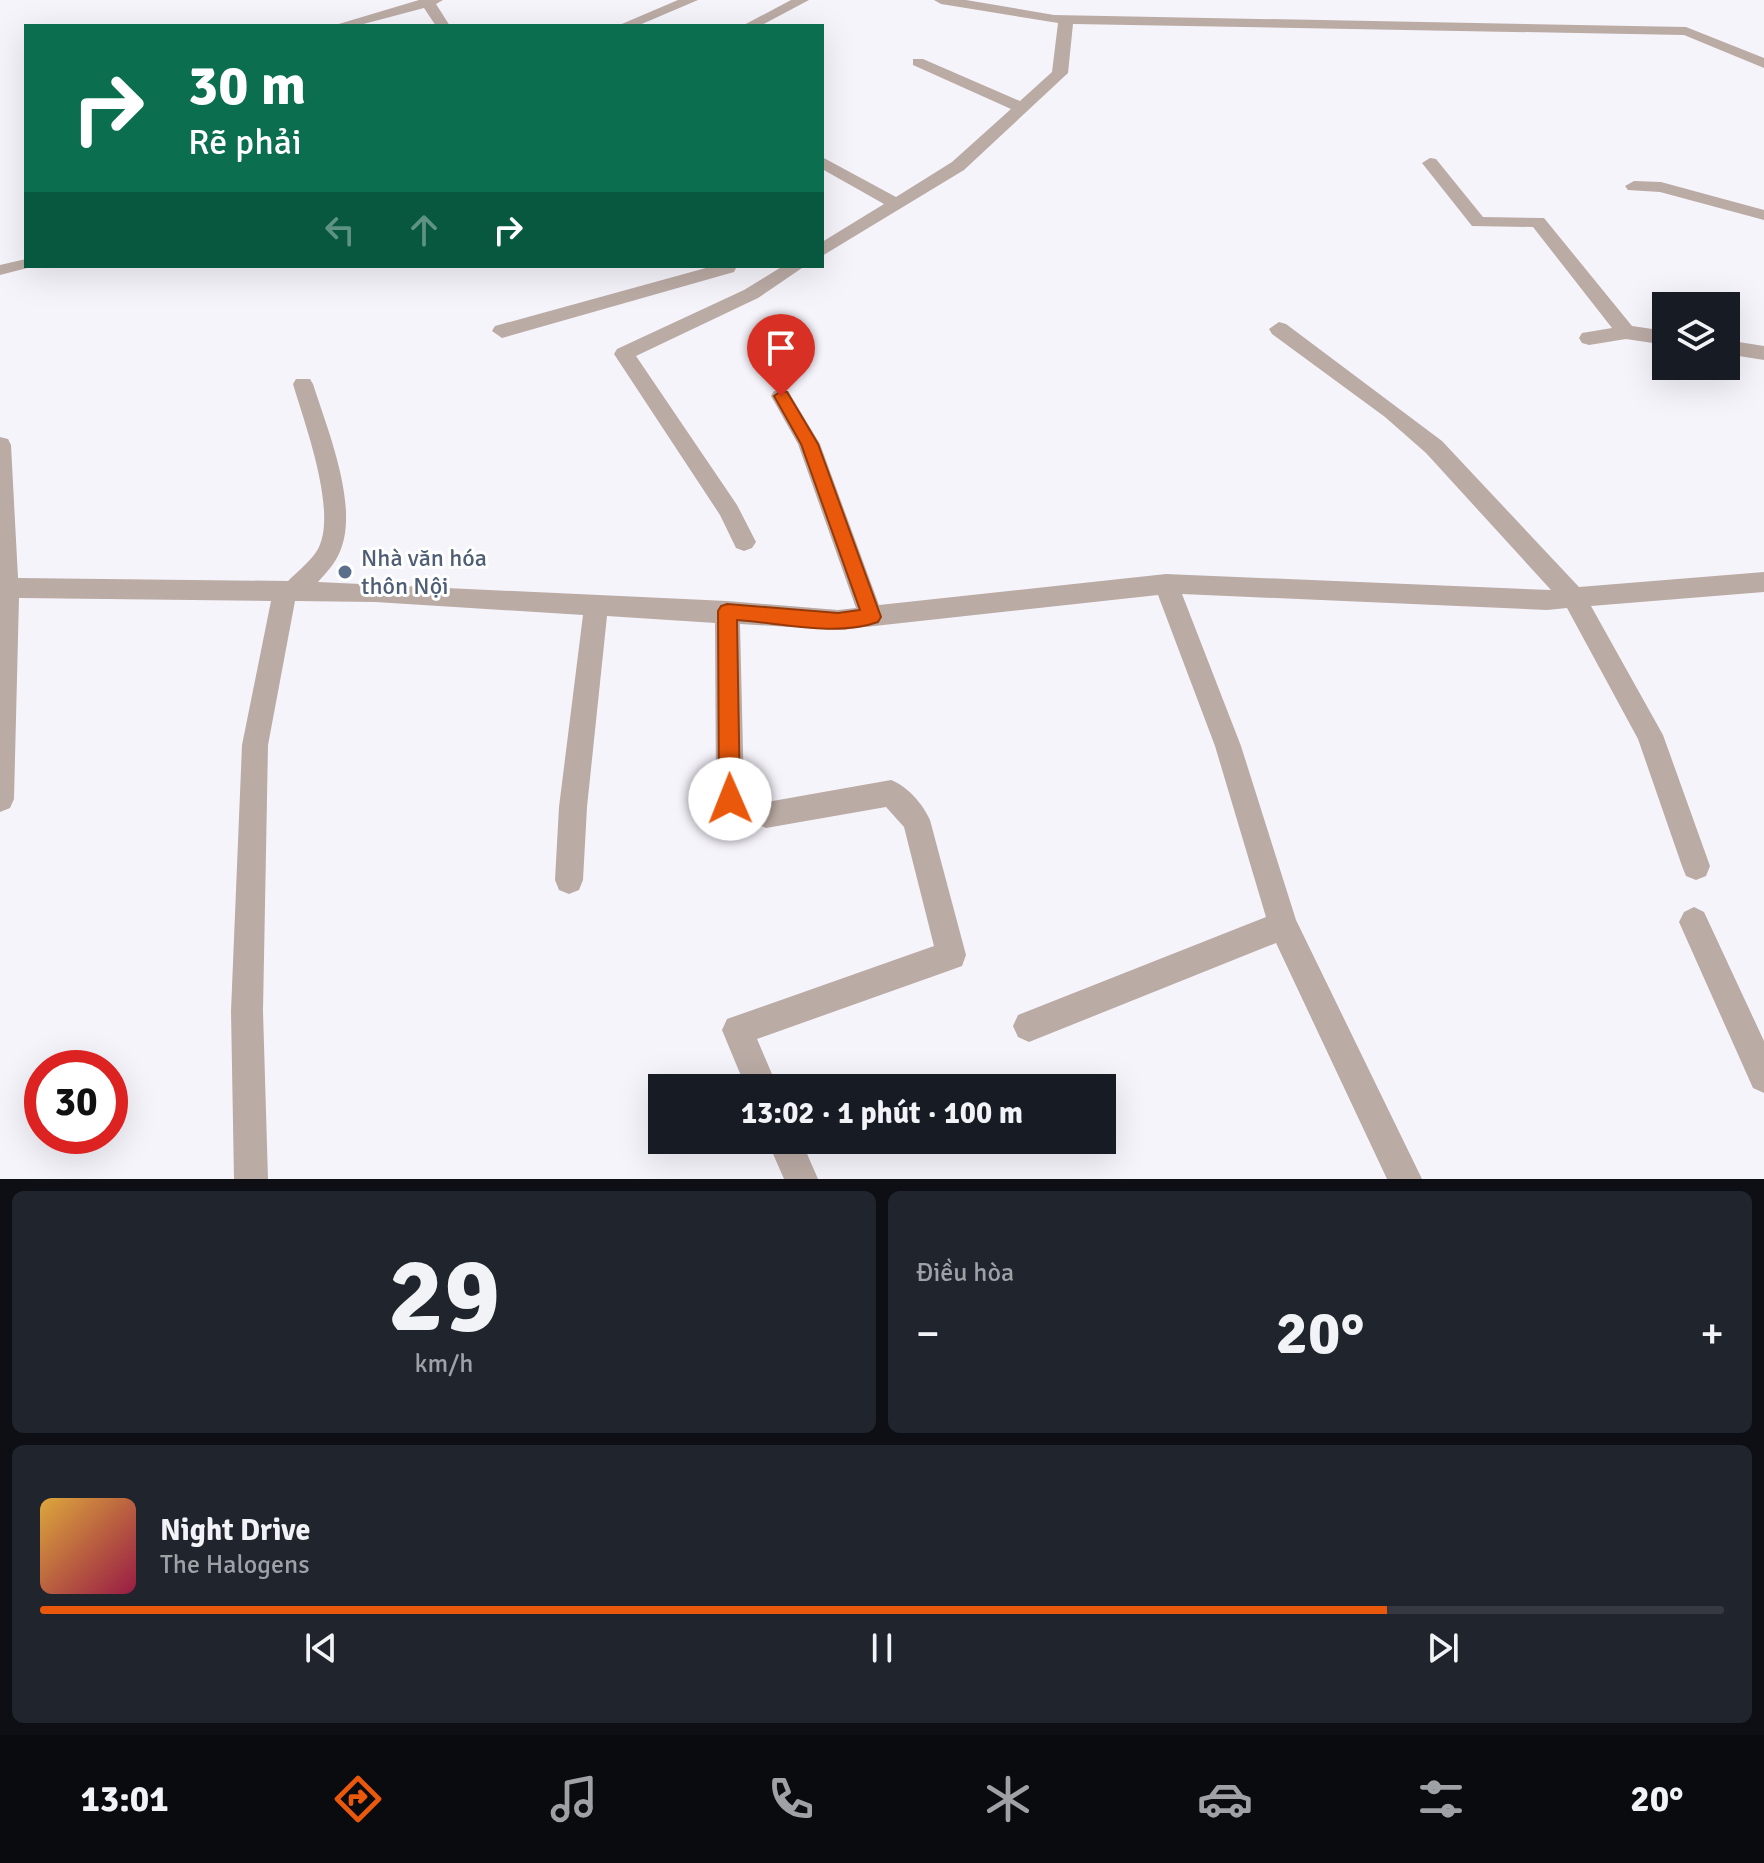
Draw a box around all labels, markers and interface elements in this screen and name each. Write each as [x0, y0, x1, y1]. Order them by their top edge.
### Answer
text: 30 m [188, 51, 306, 120]
icon: right [56, 56, 160, 160]
text: Rẽ phải [188, 120, 302, 165]
icon: left [318, 208, 362, 252]
icon: ahead [402, 208, 446, 252]
icon: right [486, 208, 530, 252]
map controls [1652, 292, 1740, 380]
button: layers [1652, 292, 1740, 380]
pin [747, 314, 815, 396]
icon: arrive [759, 326, 803, 370]
place label: Nhà văn hóa thôn Nội [361, 543, 487, 601]
marker: Nhà văn hóa thôn Nội [336, 563, 354, 581]
position arrow [688, 757, 772, 841]
speed limit sign: 30 [24, 1050, 128, 1154]
text: 13:02 · 1 phút · 100 m [741, 1095, 1023, 1132]
text: 29 [388, 1232, 500, 1360]
text: Điều hòa [916, 1257, 1014, 1289]
text: 20° [1276, 1297, 1364, 1371]
text: − [916, 1307, 940, 1361]
text: + [1700, 1307, 1724, 1361]
text: km/h [415, 1348, 473, 1380]
text: Night Drive [160, 1512, 310, 1549]
text: The Halogens [160, 1549, 310, 1581]
icon: previous [299, 1626, 343, 1670]
icon: pause [860, 1626, 904, 1670]
icon: next [1421, 1626, 1465, 1670]
icon: directions [330, 1771, 386, 1827]
icon: music [546, 1771, 602, 1827]
icon: phone [763, 1771, 819, 1827]
icon: climate [980, 1771, 1036, 1827]
icon: car [1197, 1771, 1253, 1827]
icon: filters [1413, 1771, 1469, 1827]
text: 13:01 [80, 1777, 169, 1822]
text: 20° [1630, 1777, 1684, 1822]

